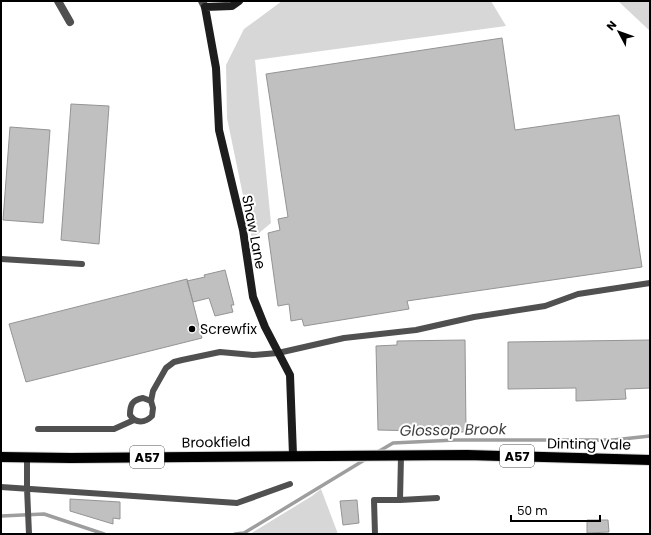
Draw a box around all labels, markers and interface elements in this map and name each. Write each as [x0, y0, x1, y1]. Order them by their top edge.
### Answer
north arrow [599, 12, 639, 52]
text: N [603, 17, 620, 34]
street label: Shaw Lane [237, 193, 271, 271]
place label: Screwfix [200, 319, 257, 339]
marker: Screwfix [187, 324, 197, 334]
water label: Glossop Brook [400, 418, 508, 441]
street label: Brookfield [182, 431, 250, 453]
street label: Dinting Vale [547, 433, 632, 455]
road number: A57 [500, 445, 534, 467]
road number: A57 [130, 446, 164, 468]
scale bar [511, 497, 600, 523]
text: 50 m [517, 502, 548, 519]

